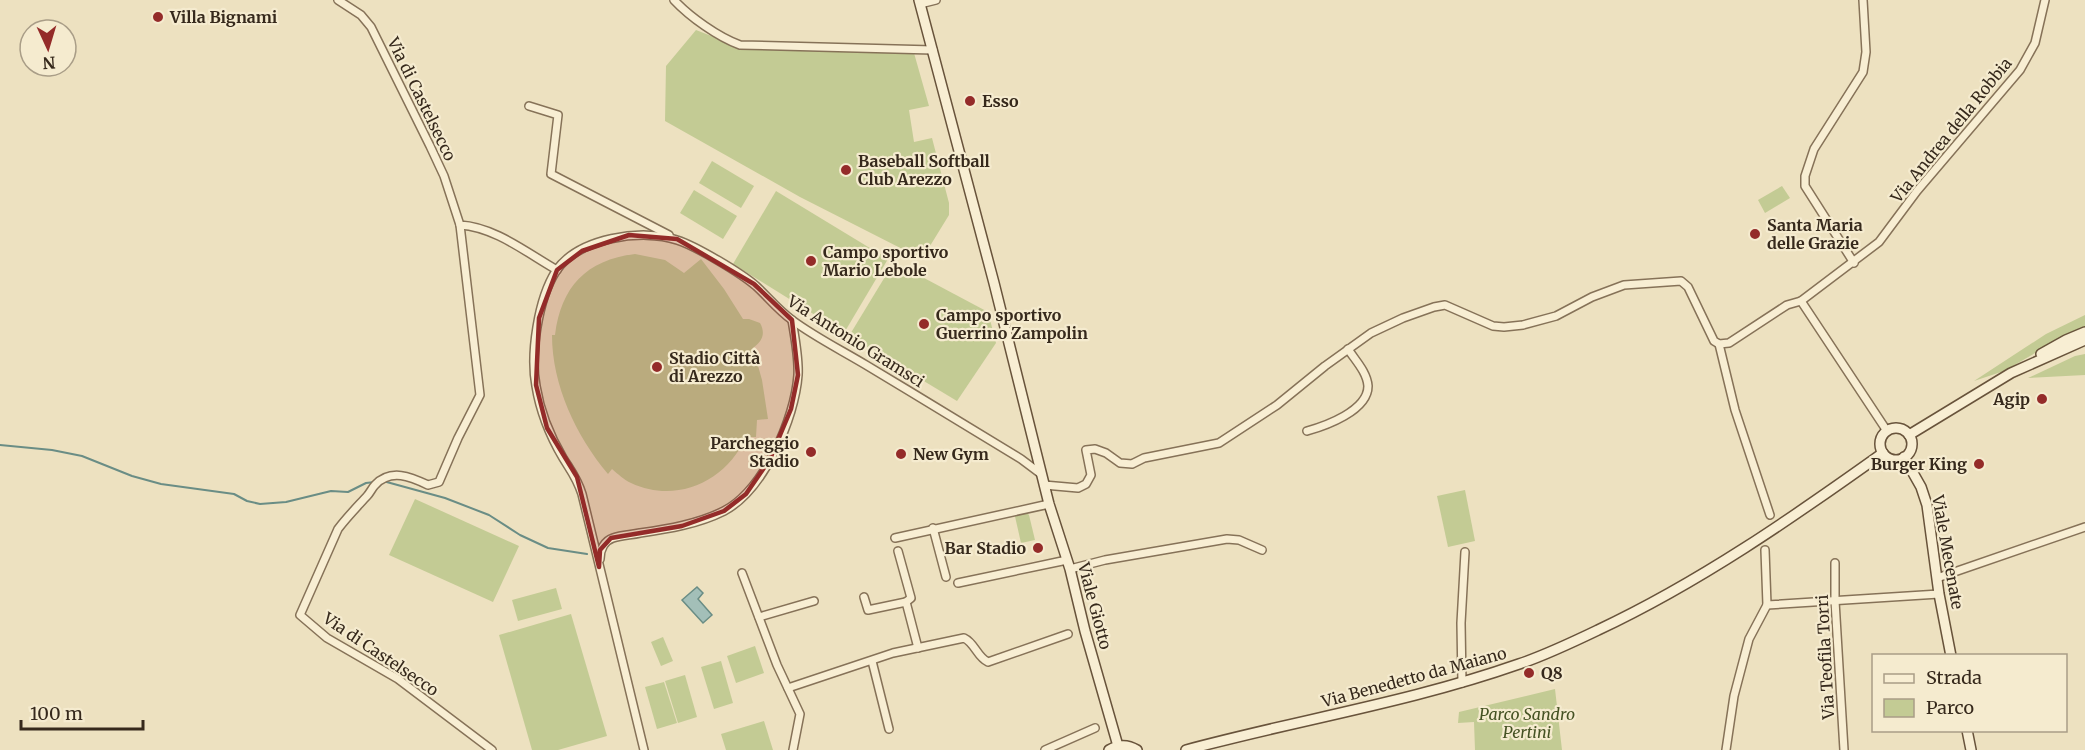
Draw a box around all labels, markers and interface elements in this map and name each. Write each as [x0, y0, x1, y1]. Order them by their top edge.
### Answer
place label: Villa Bignami [169, 7, 278, 27]
marker: Villa Bignami [151, 10, 165, 24]
north arrow [18, 18, 78, 78]
street label: Via di Castelsecco [383, 33, 461, 164]
text: N [42, 53, 56, 73]
street label: Via Andrea della Robbia [1886, 53, 2016, 207]
place label: Esso [982, 91, 1019, 111]
marker: Esso [963, 94, 977, 108]
place label: Baseball Softball Club Arezzo [858, 151, 990, 189]
marker: Baseball Softball Club Arezzo [839, 163, 853, 177]
place label: Santa Maria delle Grazie [1767, 215, 1863, 253]
marker: Santa Maria delle Grazie [1748, 227, 1762, 241]
place label: Campo sportivo Mario Lebole [823, 242, 949, 280]
marker: Campo sportivo Mario Lebole [804, 254, 818, 268]
street label: Via Antonio Gramsci [783, 290, 928, 391]
place label: Campo sportivo Guerrino Zampolin [936, 305, 1088, 343]
marker: Campo sportivo Guerrino Zampolin [917, 317, 931, 331]
place label: Stadio Città di Arezzo [669, 348, 760, 386]
marker: Stadio Città di Arezzo [650, 360, 664, 374]
place label: Agip [1992, 389, 2030, 409]
marker: Agip [2035, 392, 2049, 406]
place label: Parcheggio Stadio [710, 433, 799, 471]
place label: New Gym [913, 444, 989, 464]
marker: Parcheggio Stadio [804, 445, 818, 459]
marker: New Gym [894, 447, 908, 461]
place label: Burger King [1871, 454, 1967, 474]
marker: Burger King [1972, 457, 1986, 471]
street label: Viale Mecenate [1928, 492, 1968, 611]
place label: Bar Stadio [945, 538, 1026, 558]
marker: Bar Stadio [1031, 541, 1045, 555]
street label: Viale Giotto [1074, 559, 1116, 652]
street label: Via Teofila Torri [1812, 594, 1838, 721]
street label: Via di Castelsecco [319, 607, 442, 700]
street label: Via Benedetto da Maiano [1318, 643, 1509, 712]
legend [1872, 654, 2067, 732]
place label: Q8 [1541, 663, 1563, 683]
marker: Q8 [1522, 666, 1536, 680]
text: Strada [1926, 666, 1982, 689]
scale bar [21, 693, 142, 731]
text: Parco [1926, 696, 1974, 719]
text: 100 m [30, 702, 83, 725]
park label: Parco Sandro Pertini [1479, 704, 1575, 742]

